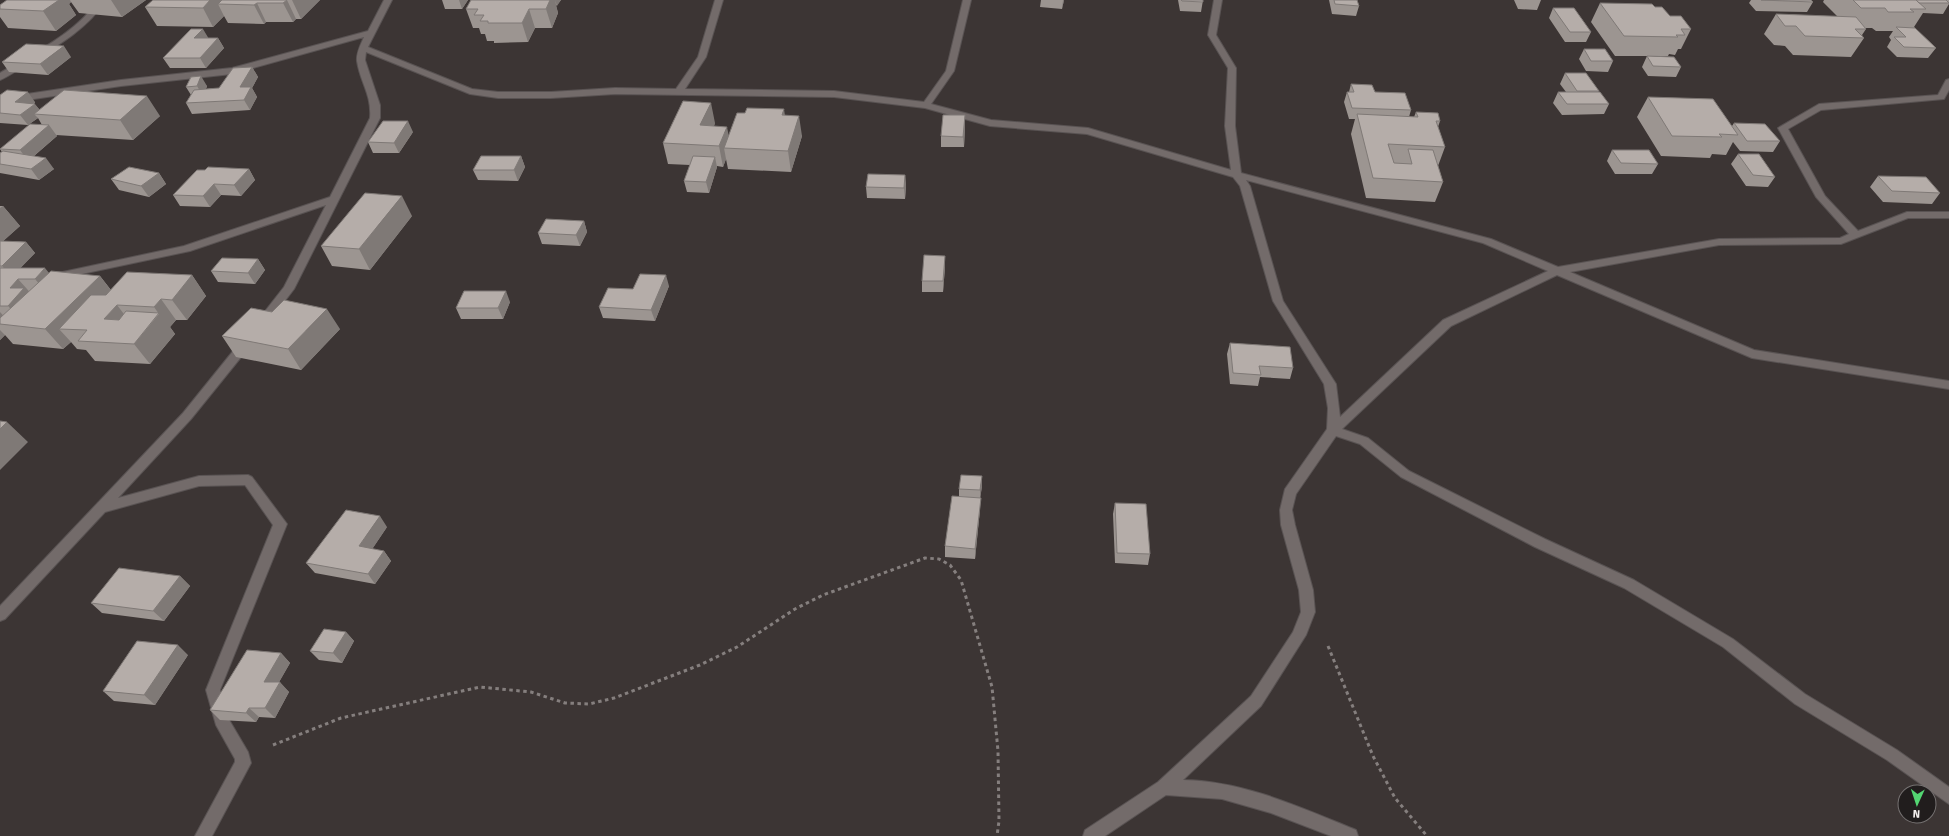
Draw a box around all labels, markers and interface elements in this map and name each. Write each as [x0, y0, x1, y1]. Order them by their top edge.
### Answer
north arrow [1897, 784, 1937, 824]
text: N [1913, 807, 1920, 820]

